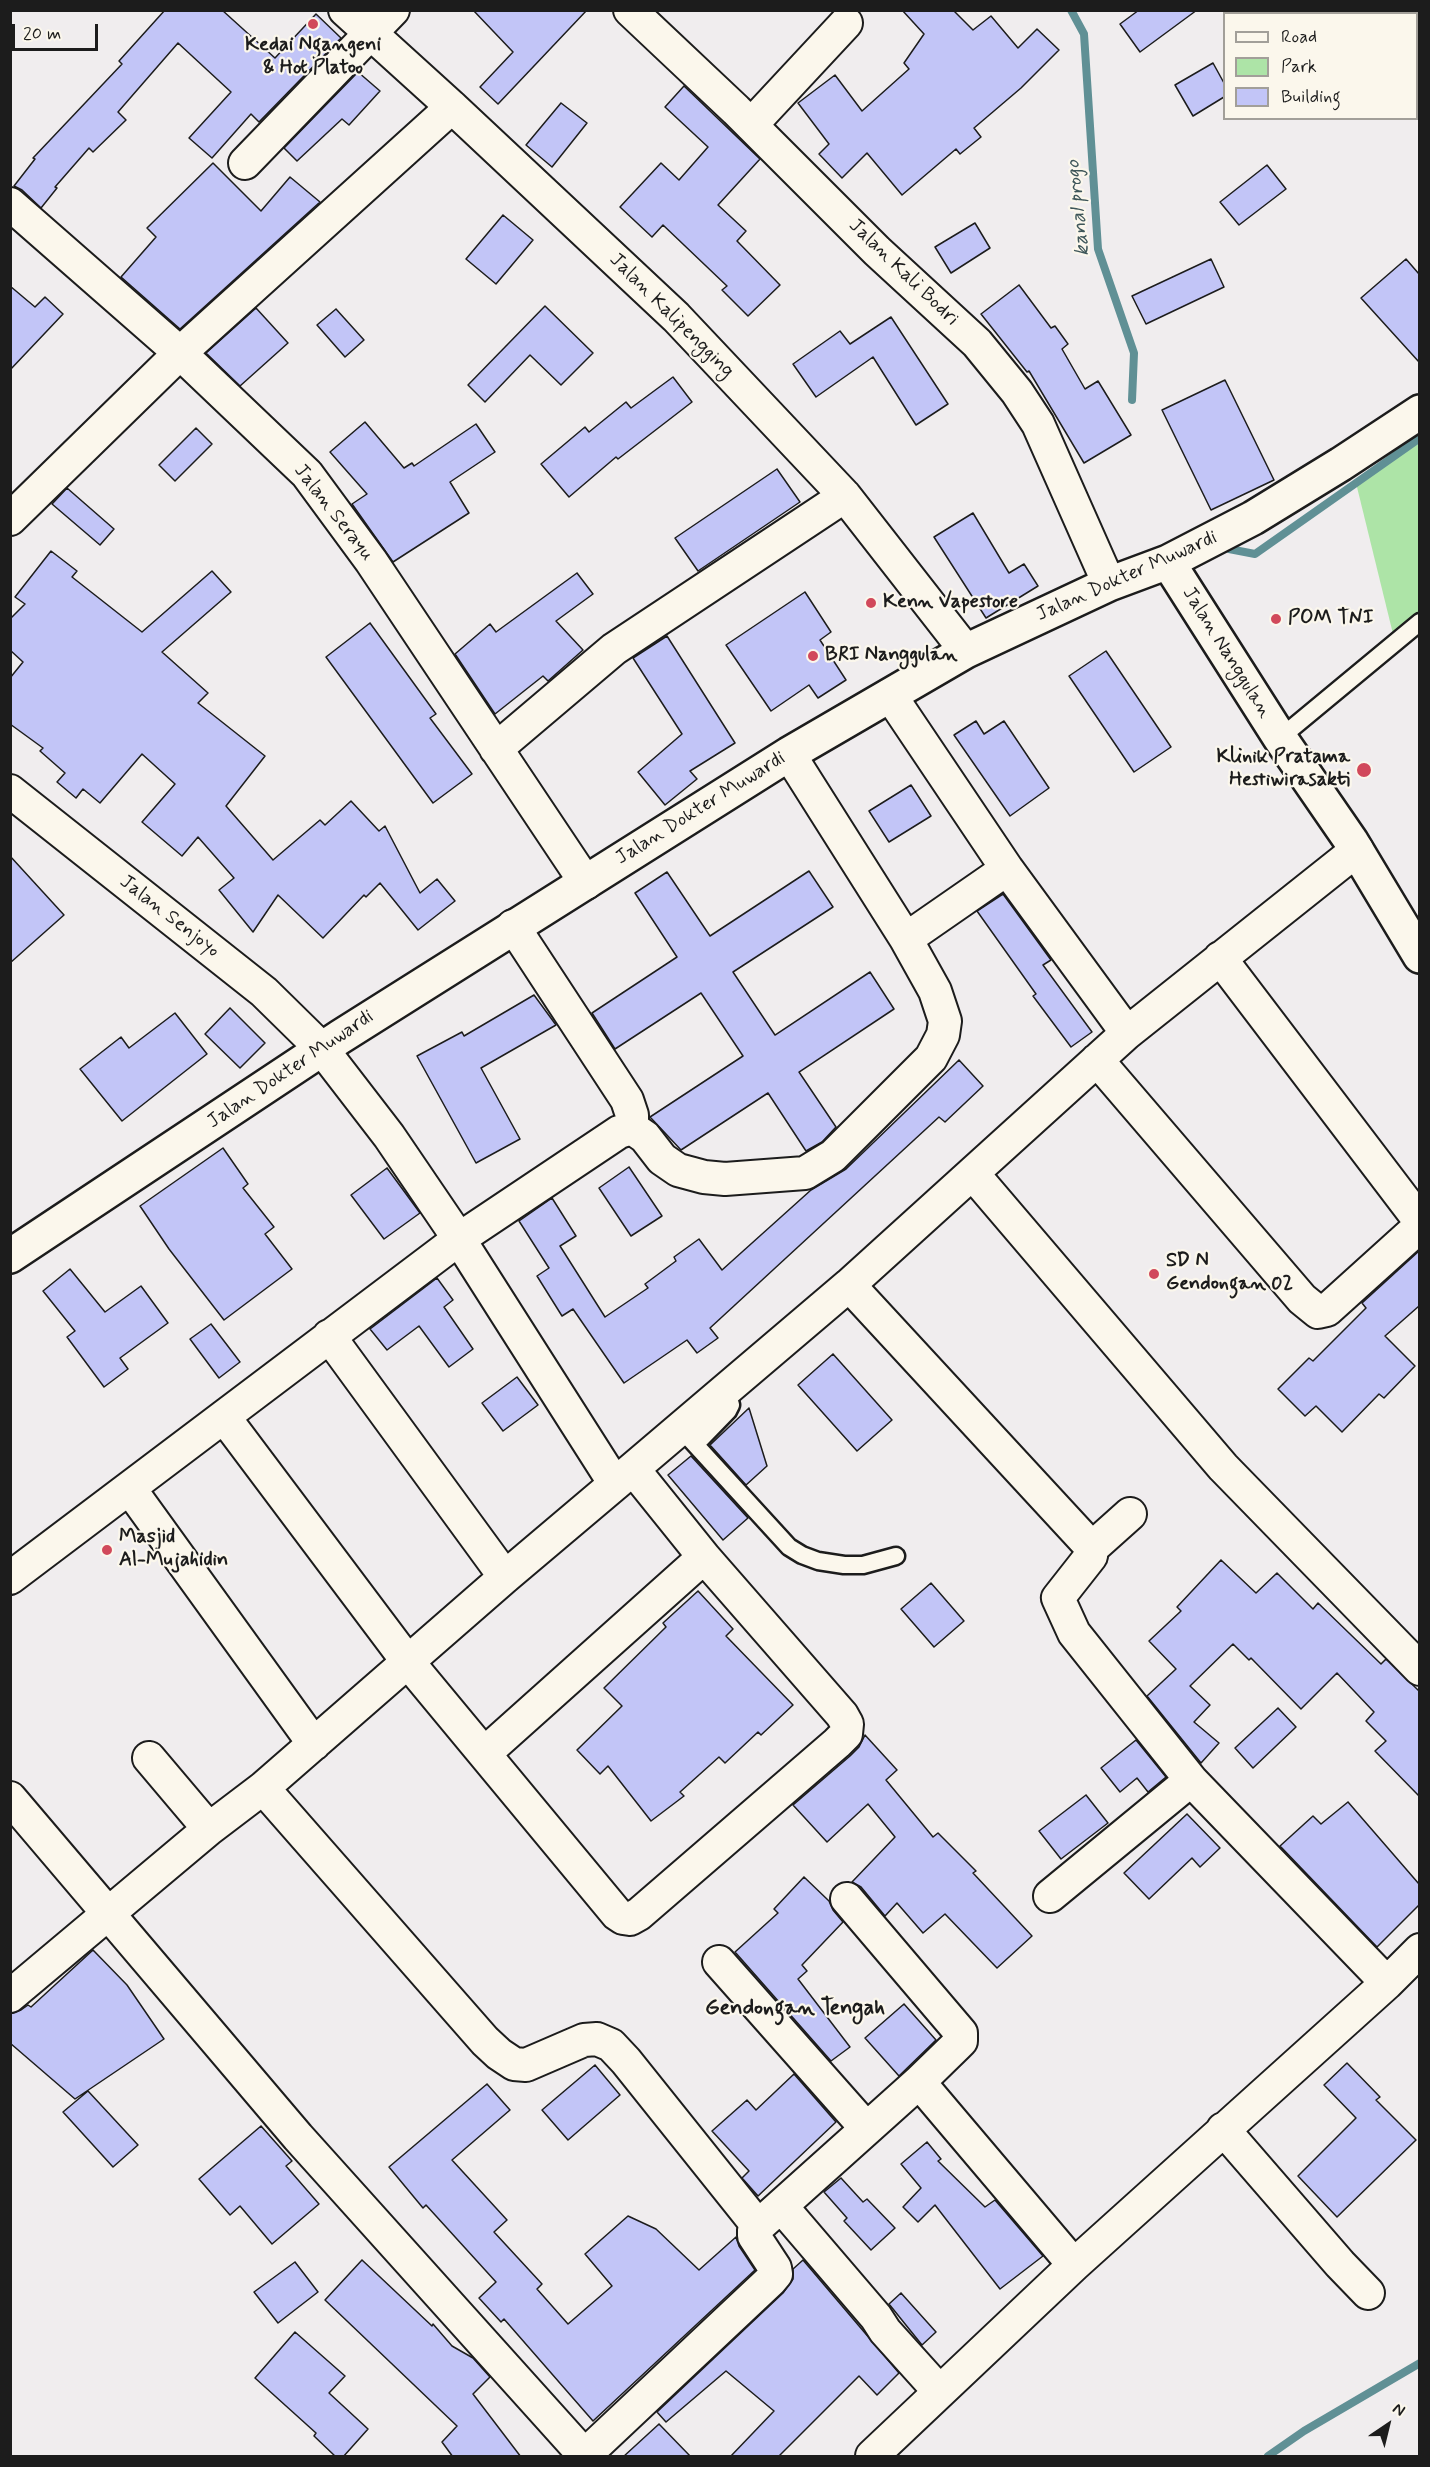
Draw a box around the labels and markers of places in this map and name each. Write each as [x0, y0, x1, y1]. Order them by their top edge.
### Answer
marker: Kedai Ngangeni & Hot Platoo [306, 17, 320, 31]
place label: Kedai Ngangeni & Hot Platoo [245, 34, 381, 81]
place label: Kenn Vapestore [883, 591, 1018, 615]
marker: Kenn Vapestore [864, 596, 878, 610]
place label: POM TNI [1288, 607, 1373, 631]
marker: POM TNI [1269, 612, 1283, 626]
place label: BRI Nanggulan [825, 644, 957, 668]
marker: BRI Nanggulan [806, 649, 820, 663]
place label: Klinik Pratama Hestiwirasakti [1216, 746, 1350, 793]
marker: Klinik Pratama Hestiwirasakti [1355, 761, 1373, 779]
place label: SD N Gendongan 02 [1166, 1250, 1293, 1297]
marker: SD N Gendongan 02 [1147, 1267, 1161, 1281]
place label: Masjid Al-Mujahidin [119, 1526, 228, 1573]
marker: Masjid Al-Mujahidin [100, 1543, 114, 1557]

